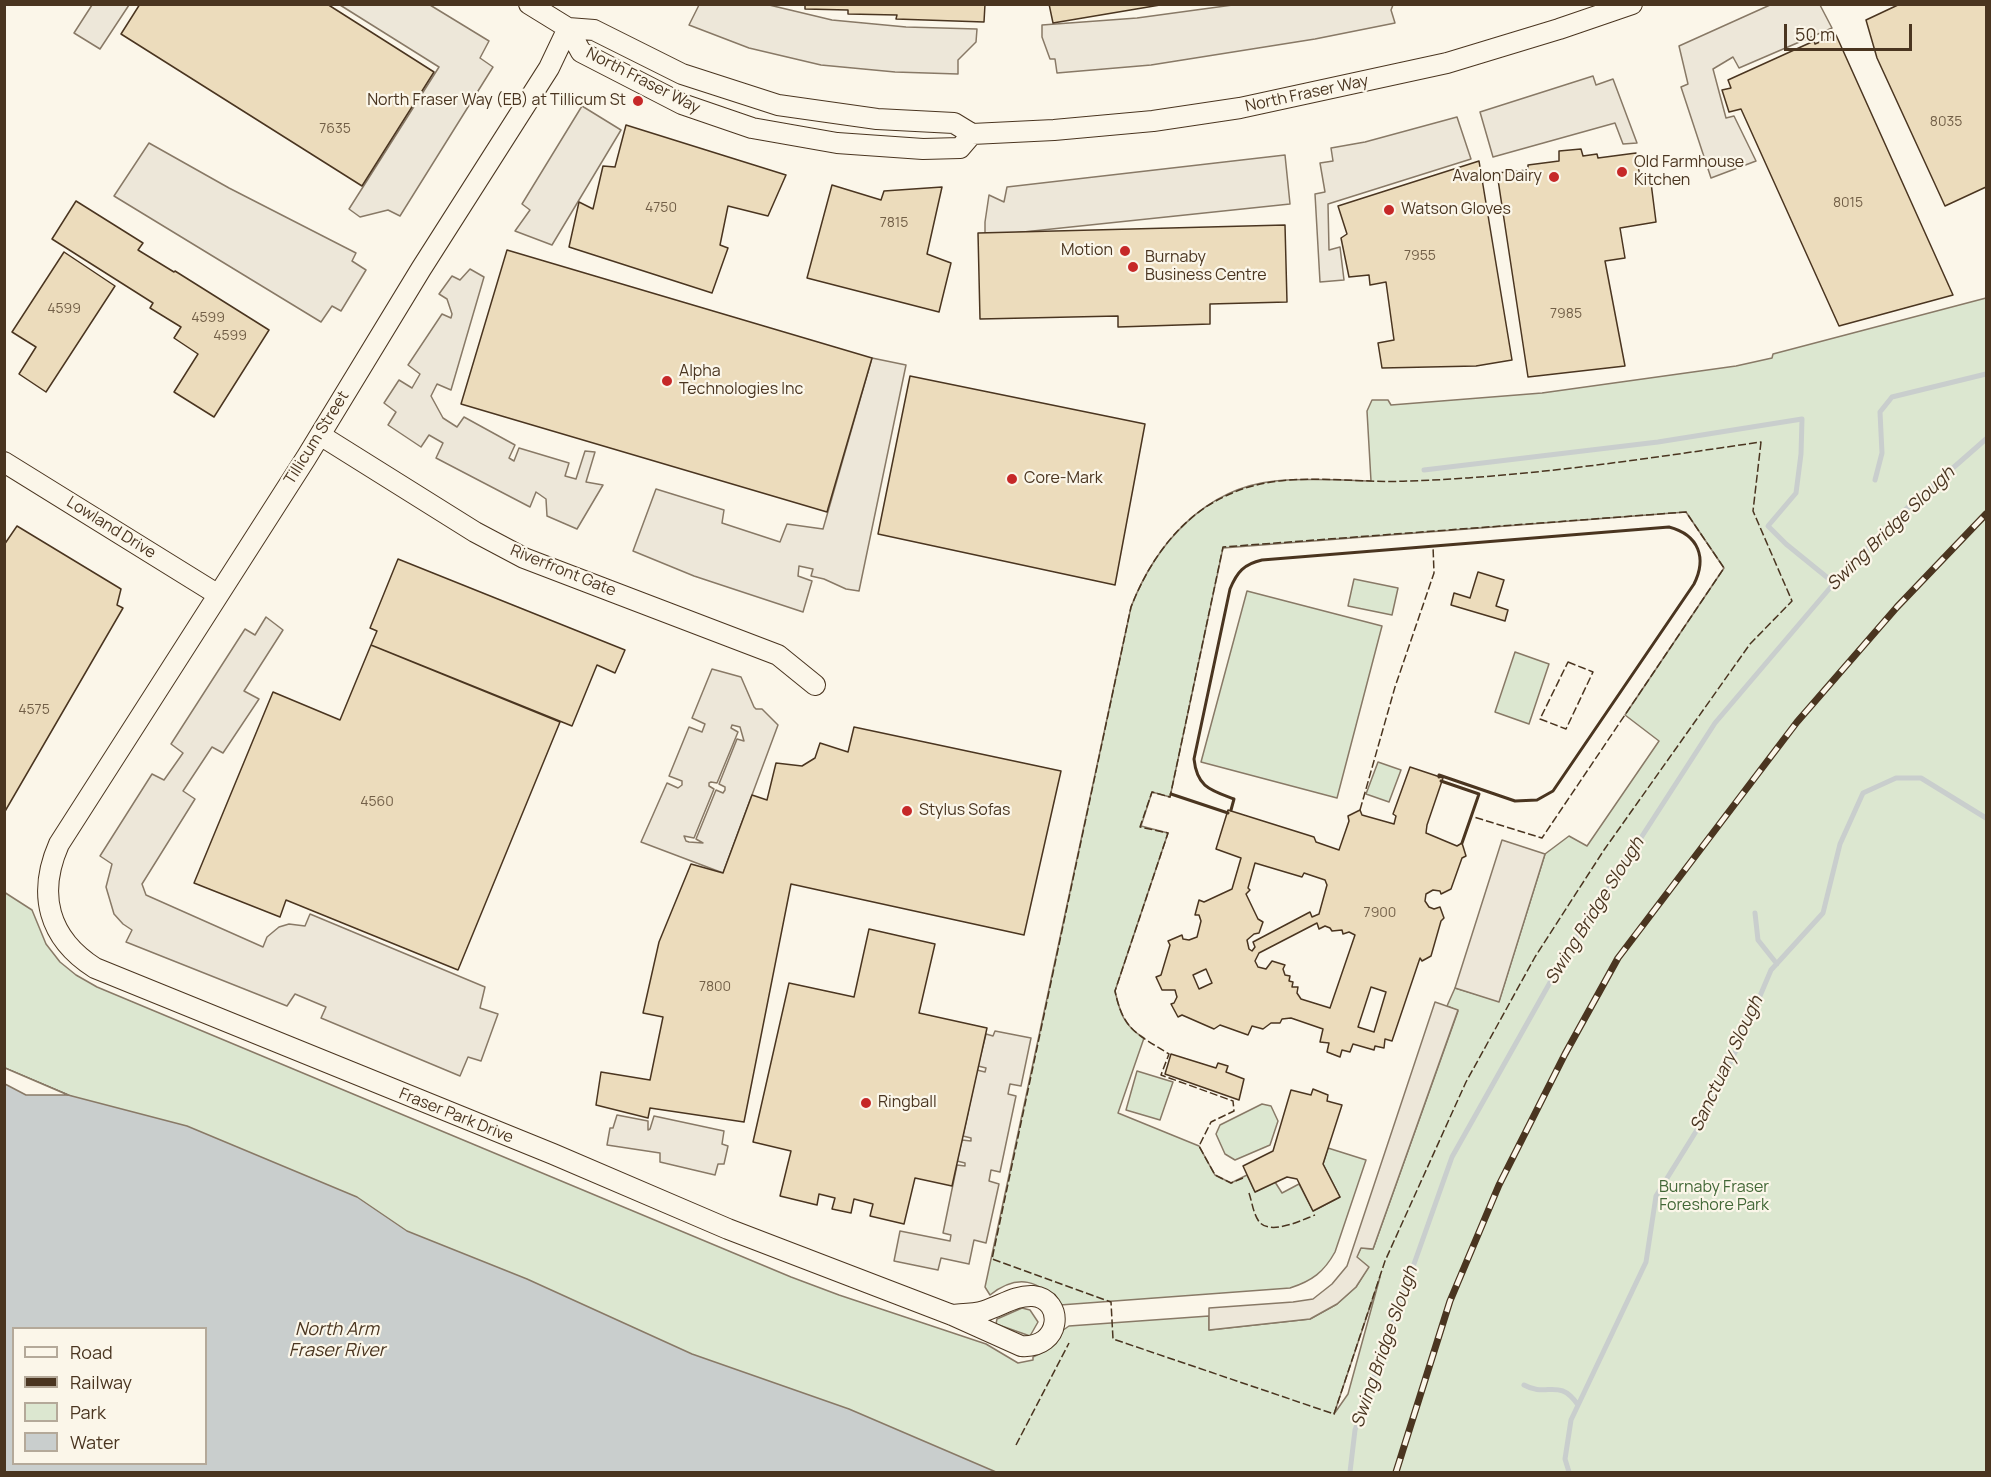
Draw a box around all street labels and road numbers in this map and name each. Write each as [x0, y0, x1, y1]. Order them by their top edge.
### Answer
street label: North Fraser Way [583, 44, 703, 118]
street label: North Fraser Way [1244, 72, 1370, 116]
street label: Tillicum Street [281, 388, 353, 488]
street label: Lowland Drive [63, 493, 159, 563]
street label: Riverfront Gate [507, 541, 619, 601]
street label: Fraser Park Drive [396, 1084, 516, 1148]

